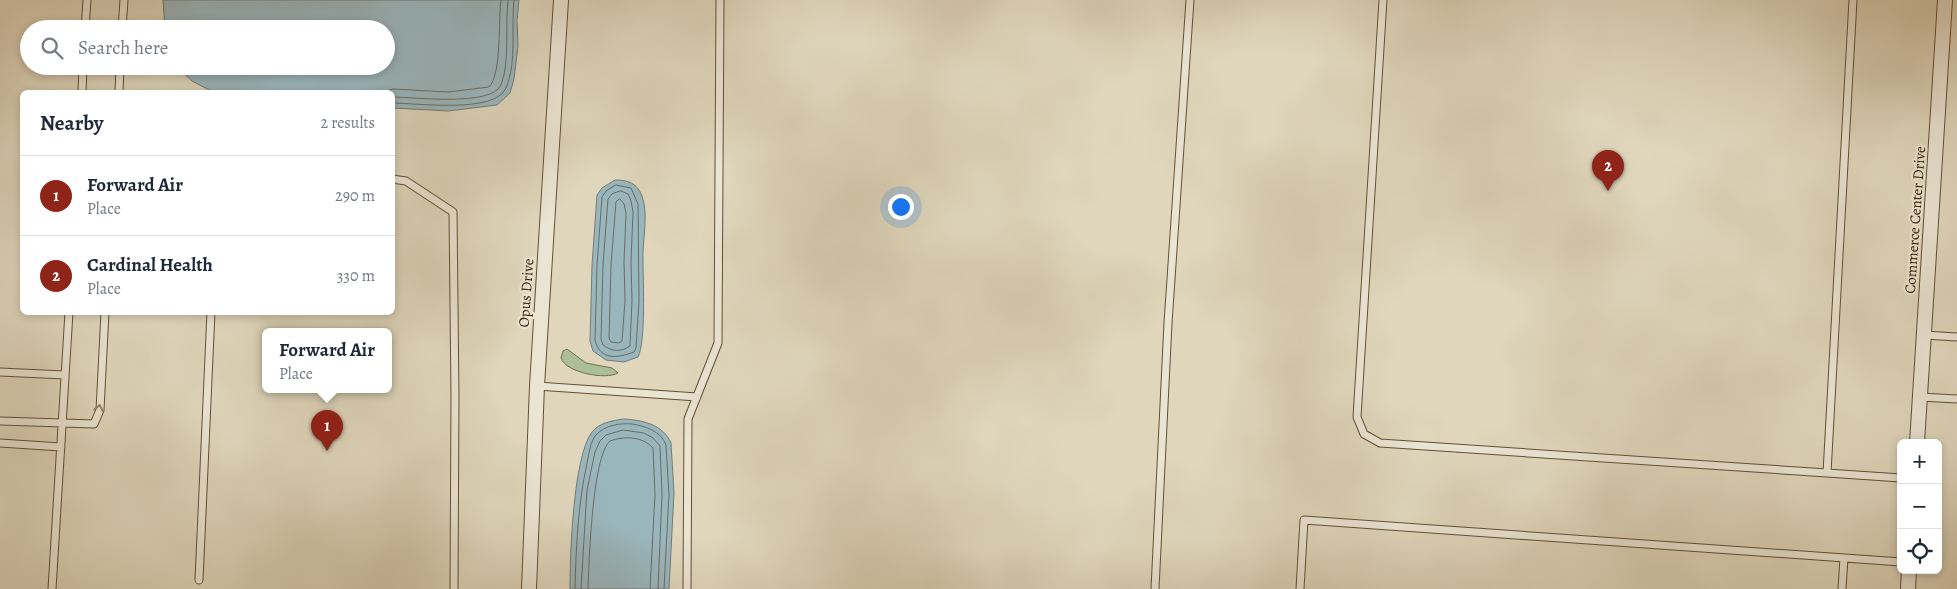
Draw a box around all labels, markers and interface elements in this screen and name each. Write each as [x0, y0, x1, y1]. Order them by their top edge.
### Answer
search box [20, 20, 395, 75]
icon: search [38, 34, 66, 62]
text: Search here [78, 35, 168, 61]
text: Nearby [40, 109, 103, 137]
text: 2 results [320, 112, 375, 134]
street label: Commerce Center Drive [1900, 145, 1930, 294]
pin: 2 [1592, 150, 1624, 191]
text: Forward Air [87, 172, 183, 198]
text: 1 [53, 185, 59, 207]
text: 290 m [335, 185, 375, 207]
your location [888, 194, 914, 220]
text: Place [87, 198, 121, 220]
text: Cardinal Health [87, 252, 213, 278]
street label: Opus Drive [514, 258, 538, 328]
text: 2 [52, 265, 60, 287]
text: 330 m [337, 265, 375, 287]
text: Place [87, 278, 121, 300]
popup [262, 328, 392, 393]
text: Forward Air [279, 337, 375, 363]
text: Place [279, 363, 313, 385]
one-way arrow [93, 403, 103, 412]
pin: 1 [311, 410, 343, 451]
map controls [1897, 439, 1942, 574]
button: + [1897, 439, 1942, 484]
button: − [1897, 484, 1942, 529]
button: locate [1897, 529, 1942, 574]

